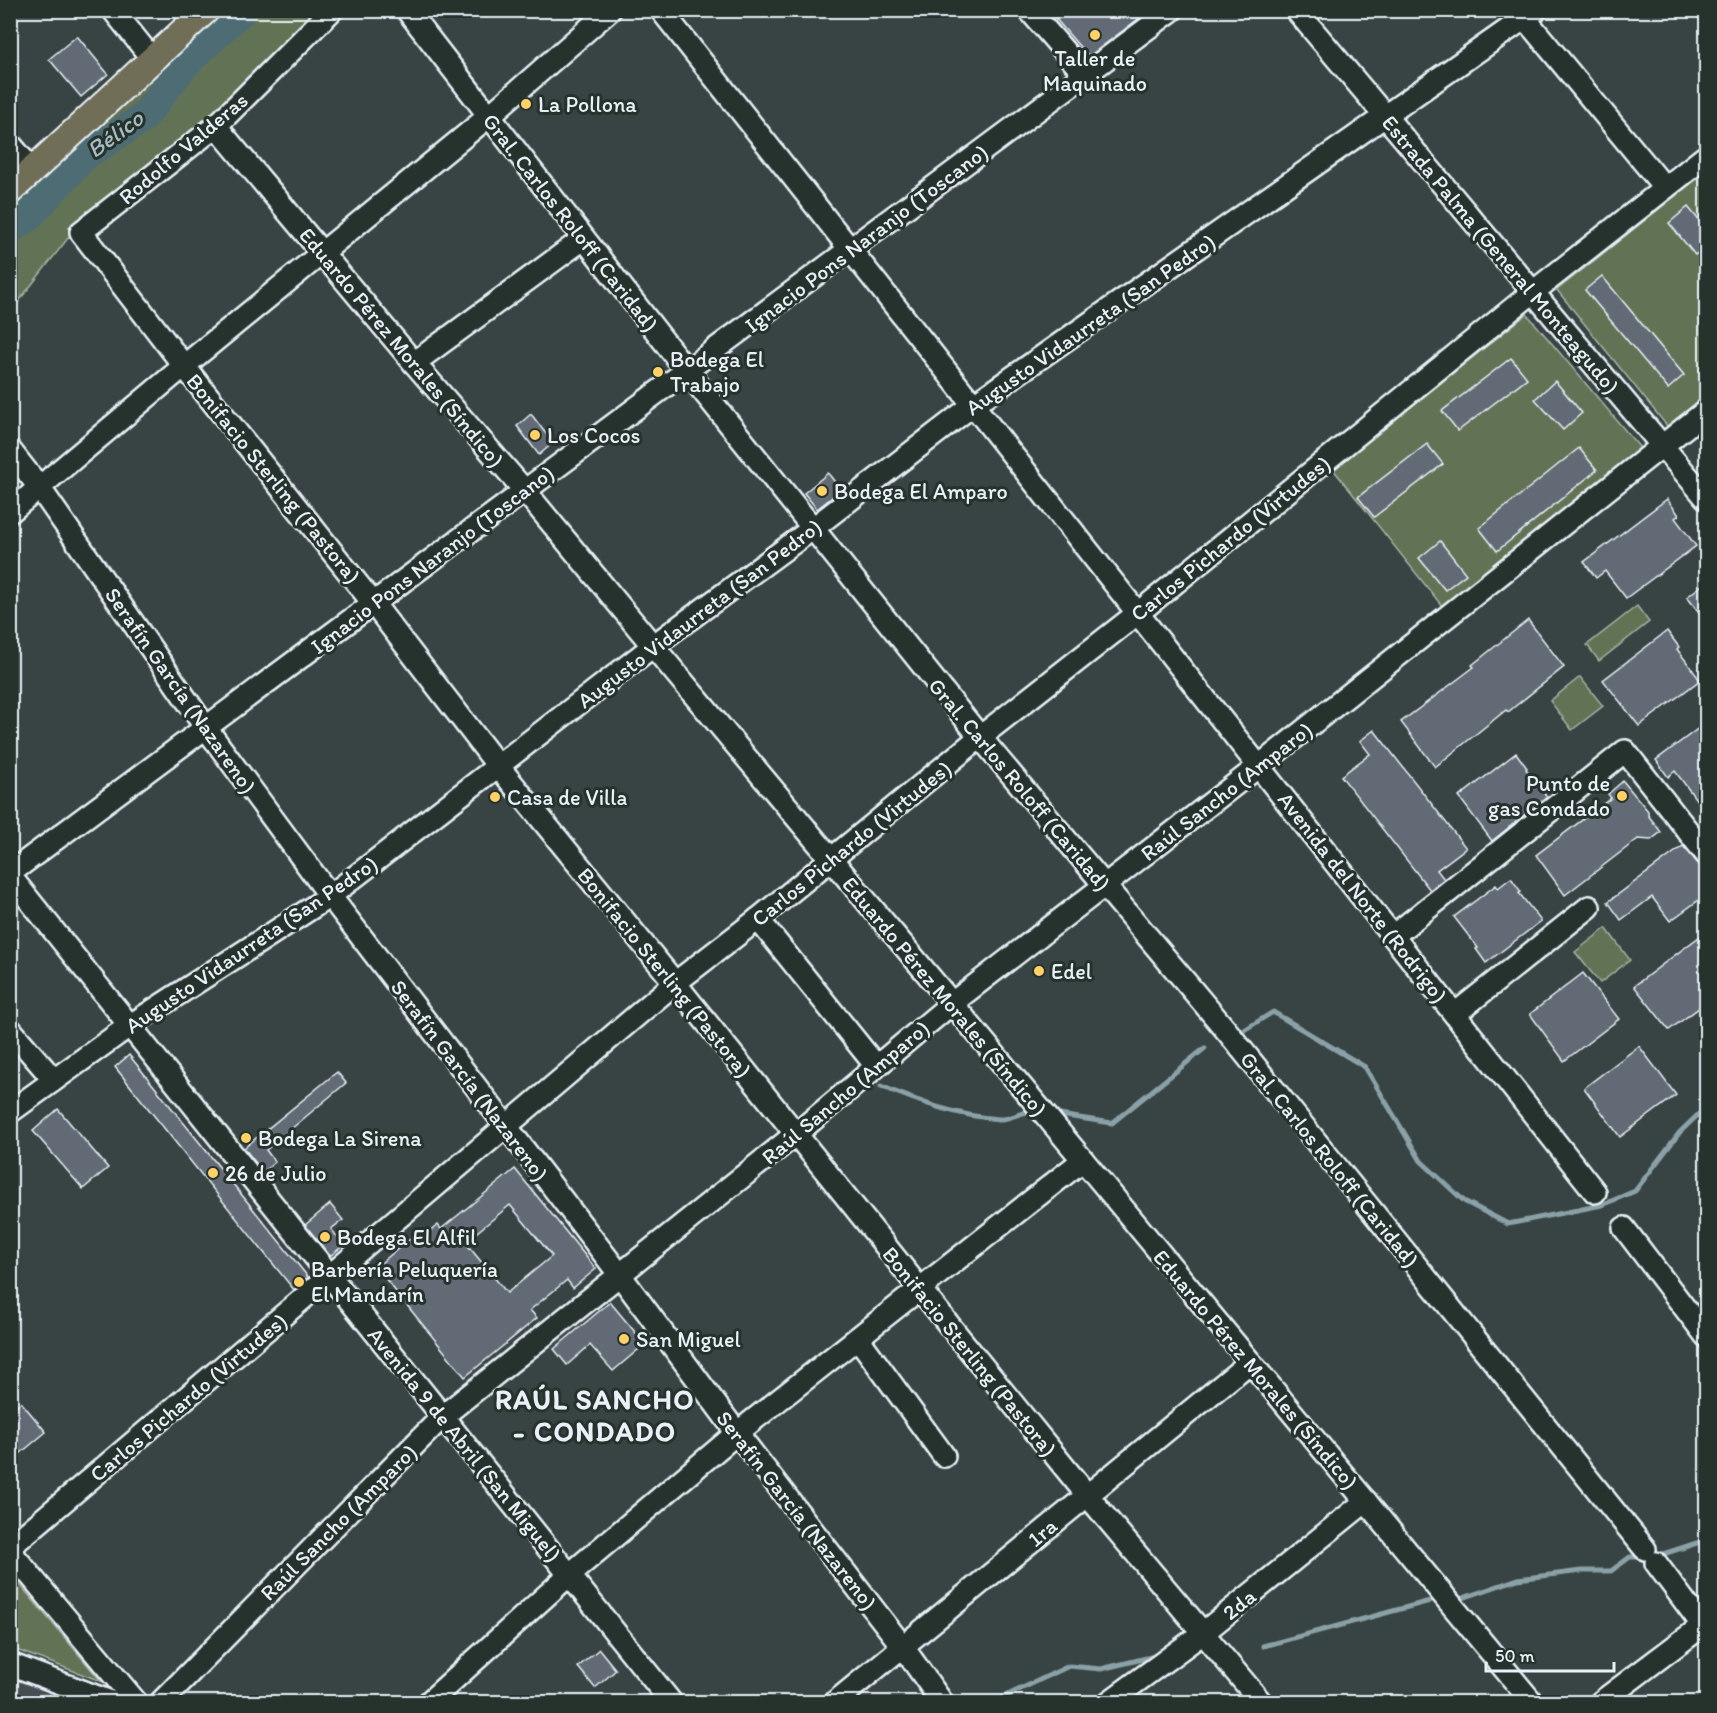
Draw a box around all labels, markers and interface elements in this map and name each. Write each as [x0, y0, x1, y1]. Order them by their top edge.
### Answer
marker: Taller de Maquinado [1088, 28, 1102, 42]
place label: Taller de Maquinado [1043, 45, 1147, 97]
street label: Rodolfo Valderas [113, 87, 253, 210]
place label: La Pollona [538, 91, 637, 118]
marker: La Pollona [519, 97, 533, 111]
water label: Bélico [81, 103, 149, 164]
street label: Gral. Carlos Roloff (Caridad) [477, 108, 664, 337]
street label: Estrada Palma (General Monteagudo) [1376, 110, 1625, 399]
street label: Ignacio Pons Naranjo (Toscano) [739, 138, 993, 339]
street label: Eduardo Pérez Morales (Síndico) [293, 222, 510, 473]
street label: Augusto Vidaurreta (San Pedro) [960, 228, 1220, 421]
place label: Bodega El Trabajo [670, 346, 764, 398]
marker: Bodega El Trabajo [651, 365, 665, 379]
street label: Bonifacio Sterling (Pastora) [181, 368, 367, 589]
place label: Los Cocos [547, 422, 641, 449]
marker: Los Cocos [528, 428, 542, 442]
street label: Carlos Pichardo (Virtudes) [1125, 450, 1335, 627]
street label: Ignacio Pons Naranjo (Toscano) [305, 459, 559, 660]
place label: Bodega El Amparo [834, 478, 1008, 505]
marker: Bodega El Amparo [815, 484, 829, 498]
street label: Augusto Vidaurreta (San Pedro) [572, 513, 827, 714]
street label: Serafín García (Nazareno) [99, 582, 262, 798]
street label: Gral. Carlos Roloff (Caridad) [923, 672, 1117, 896]
street label: Raúl Sancho (Amparo) [1135, 716, 1318, 867]
street label: Carlos Pichardo (Virtudes) [746, 755, 956, 932]
place label: Punto de gas Condado [1488, 770, 1610, 822]
place label: Casa de Villa [507, 784, 628, 811]
street label: Avenida del Norte (Rodrigo) [1272, 787, 1453, 1008]
marker: Punto de gas Condado [1615, 789, 1629, 803]
marker: Casa de Villa [488, 790, 502, 804]
street label: Augusto Vidaurreta (San Pedro) [120, 850, 383, 1039]
street label: Bonifacio Sterling (Pastora) [572, 862, 758, 1083]
street label: Eduardo Pérez Morales (Síndico) [836, 871, 1053, 1122]
place label: Edel [1051, 958, 1092, 985]
marker: Edel [1032, 964, 1046, 978]
street label: Serafín García (Nazareno) [385, 974, 554, 1186]
street label: Raúl Sancho (Amparo) [756, 1014, 935, 1170]
street label: Gral. Carlos Roloff (Caridad) [1234, 1046, 1425, 1273]
place label: Bodega La Sirena [258, 1125, 422, 1152]
marker: Bodega La Sirena [239, 1131, 253, 1145]
place label: 26 de Julio [225, 1160, 327, 1187]
marker: 26 de Julio [206, 1166, 220, 1180]
place label: Bodega El Alfil [337, 1224, 476, 1251]
marker: Bodega El Alfil [318, 1230, 332, 1244]
street label: Bonifacio Sterling (Pastora) [877, 1241, 1063, 1462]
street label: Eduardo Pérez Morales (Síndico) [1147, 1244, 1364, 1495]
place label: Barbería Peluquería El Mandarín [311, 1256, 498, 1308]
marker: Barbería Peluquería El Mandarín [292, 1275, 306, 1289]
street label: Carlos Pichardo (Virtudes) [84, 1307, 292, 1488]
street label: Avenida 9 de Abril (San Miguel) [362, 1322, 567, 1567]
place label: San Miguel [636, 1326, 741, 1353]
marker: San Miguel [617, 1332, 631, 1346]
district label: RAÚL SANCHO - CONDADO [495, 1382, 695, 1448]
street label: Serafín García (Nazareno) [710, 1405, 883, 1615]
street label: Raúl Sancho (Amparo) [254, 1438, 422, 1606]
street label: 1ra [1022, 1512, 1063, 1552]
street label: 2da [1217, 1582, 1262, 1626]
scale bar [1486, 1635, 1614, 1673]
text: 50 m [1495, 1645, 1535, 1667]

